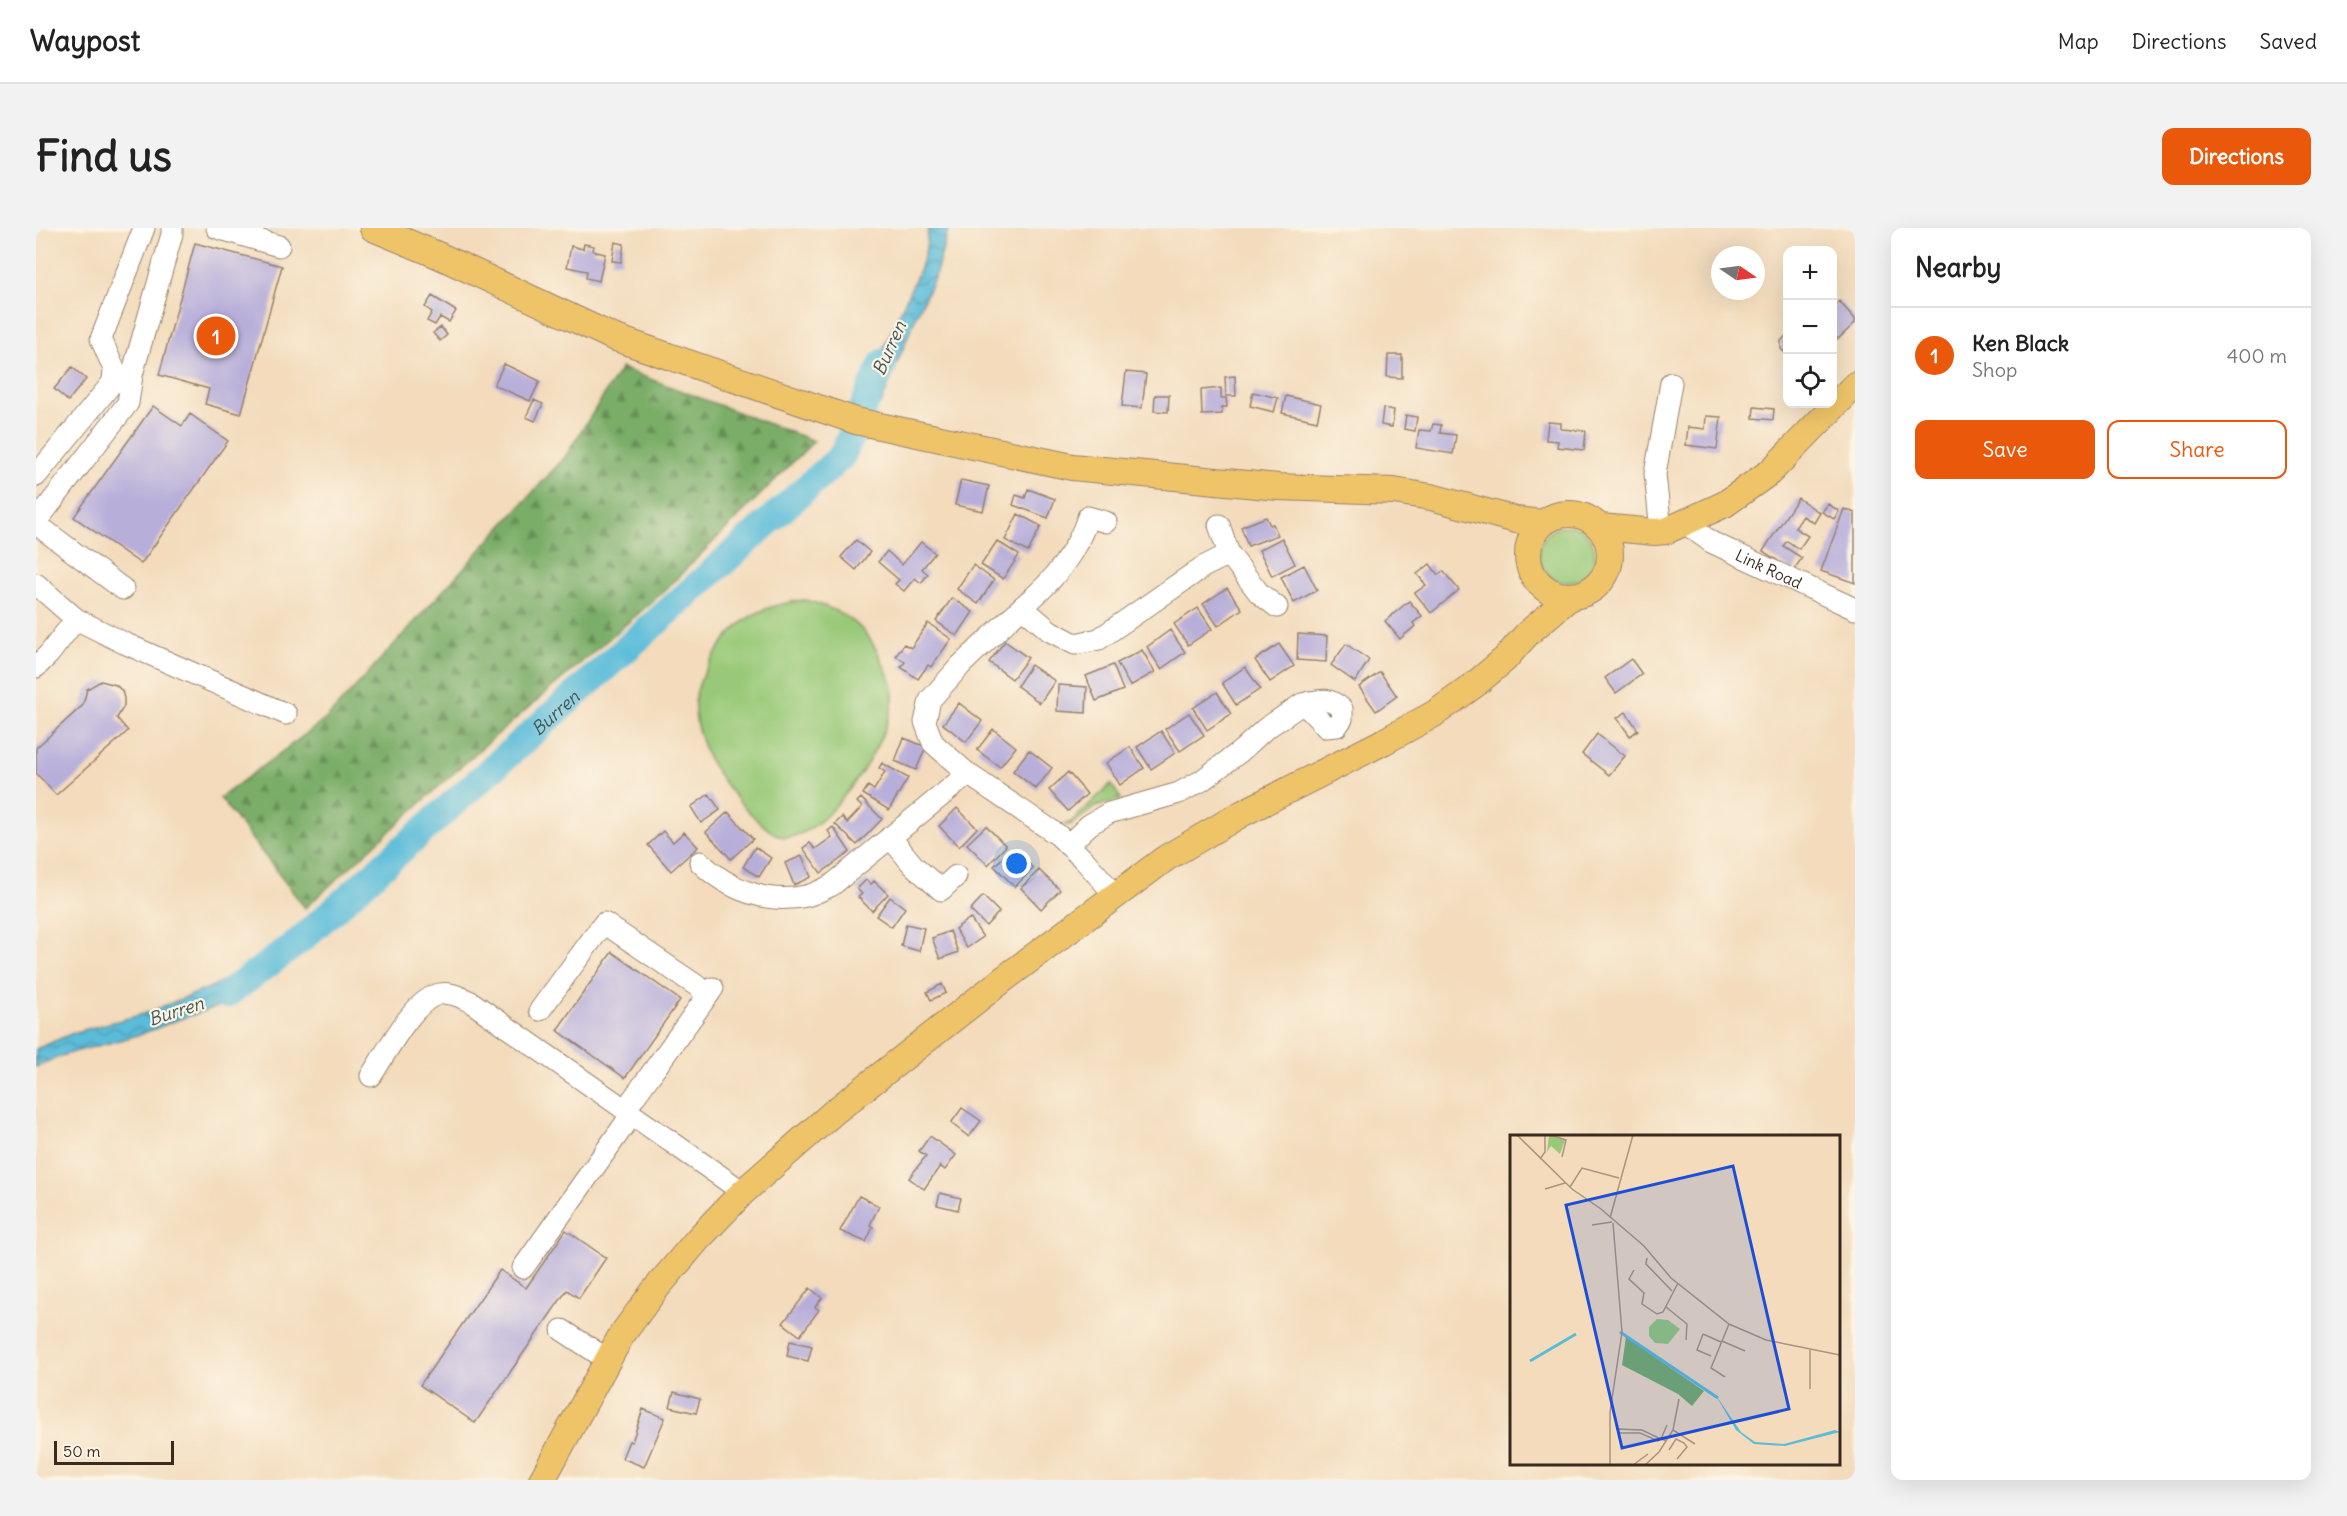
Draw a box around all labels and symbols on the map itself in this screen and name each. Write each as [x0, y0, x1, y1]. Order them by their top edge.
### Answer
north arrow [1711, 246, 1765, 300]
pin: 1 [196, 314, 236, 358]
water label: Burren [867, 317, 911, 379]
street label: Link Road [1732, 545, 1805, 593]
water label: Burren [526, 685, 584, 740]
your location [1002, 849, 1031, 878]
water label: Burren [146, 991, 207, 1031]
inset map [1510, 1135, 1840, 1465]
scale bar [54, 1438, 174, 1466]

